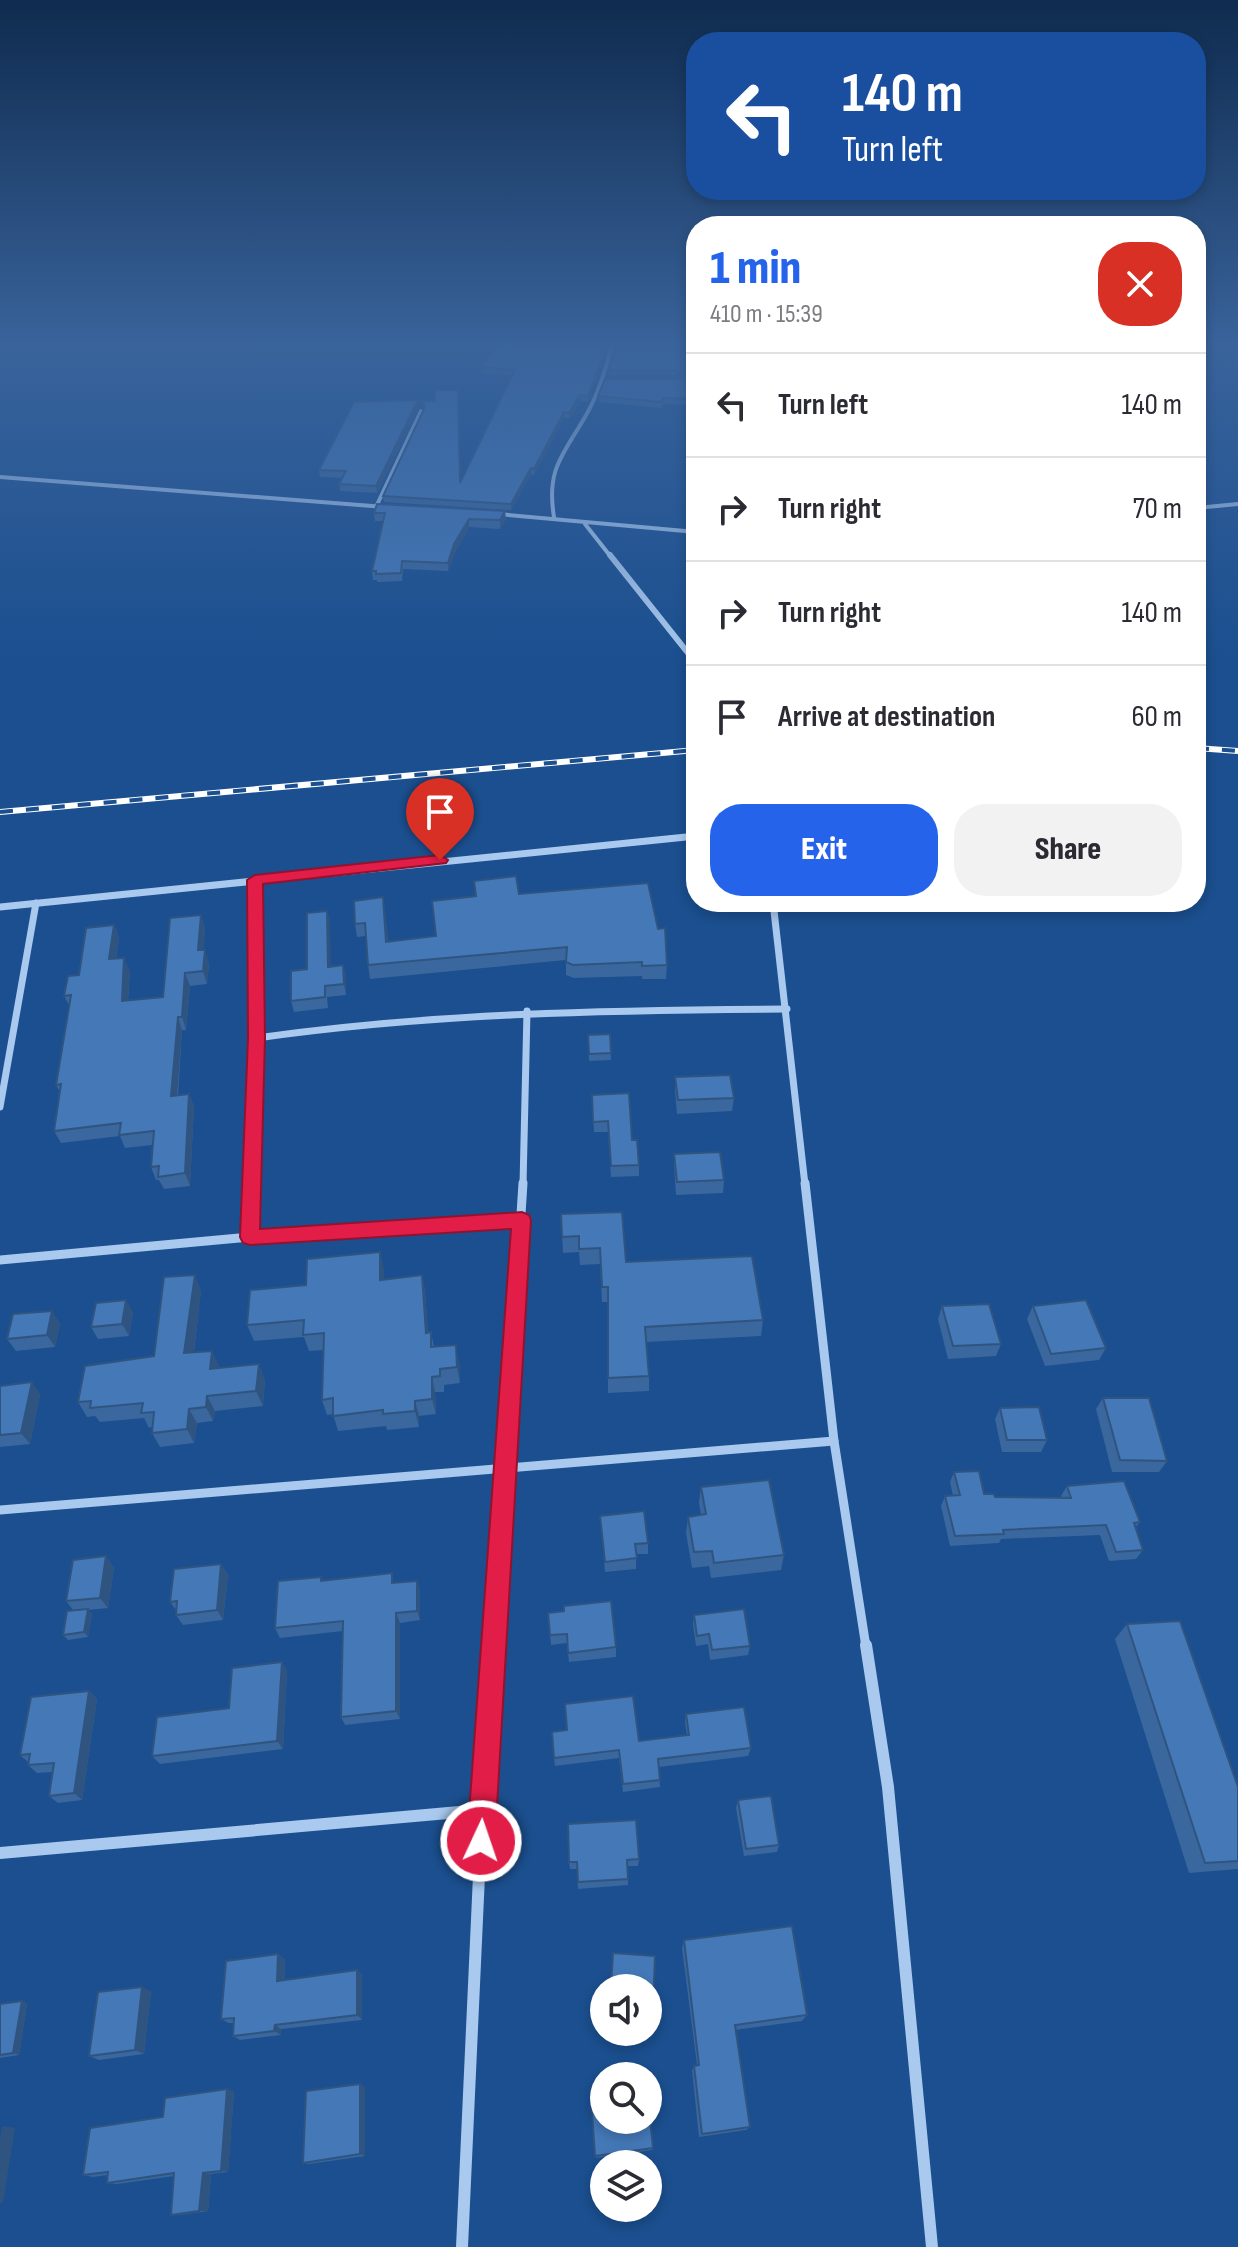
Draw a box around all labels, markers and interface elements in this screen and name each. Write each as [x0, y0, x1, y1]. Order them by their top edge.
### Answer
text: 140 m [842, 61, 963, 128]
icon: left [710, 64, 814, 168]
text: Turn left [842, 129, 943, 172]
text: 1 min [710, 240, 801, 297]
button: close [1098, 242, 1182, 326]
text: 410 m · 15:39 [710, 299, 823, 330]
icon: left [710, 383, 754, 427]
text: Turn left [778, 387, 868, 423]
text: 140 m [1122, 387, 1182, 423]
icon: right [710, 487, 754, 531]
text: Turn right [778, 491, 881, 527]
text: 70 m [1133, 491, 1182, 527]
icon: right [710, 591, 754, 635]
text: Turn right [778, 595, 881, 631]
text: 140 m [1122, 595, 1182, 631]
icon: arrive [710, 695, 754, 739]
text: Arrive at destination [778, 699, 995, 735]
text: 60 m [1131, 699, 1182, 735]
pin [406, 778, 474, 860]
icon: arrive [418, 790, 462, 834]
button: Exit [710, 804, 938, 896]
button: Share [954, 804, 1182, 896]
position arrow [439, 1799, 523, 1883]
map controls [590, 1974, 662, 2222]
button: sound [590, 1974, 662, 2046]
button: search [590, 2062, 662, 2134]
button: layers [590, 2150, 662, 2222]

